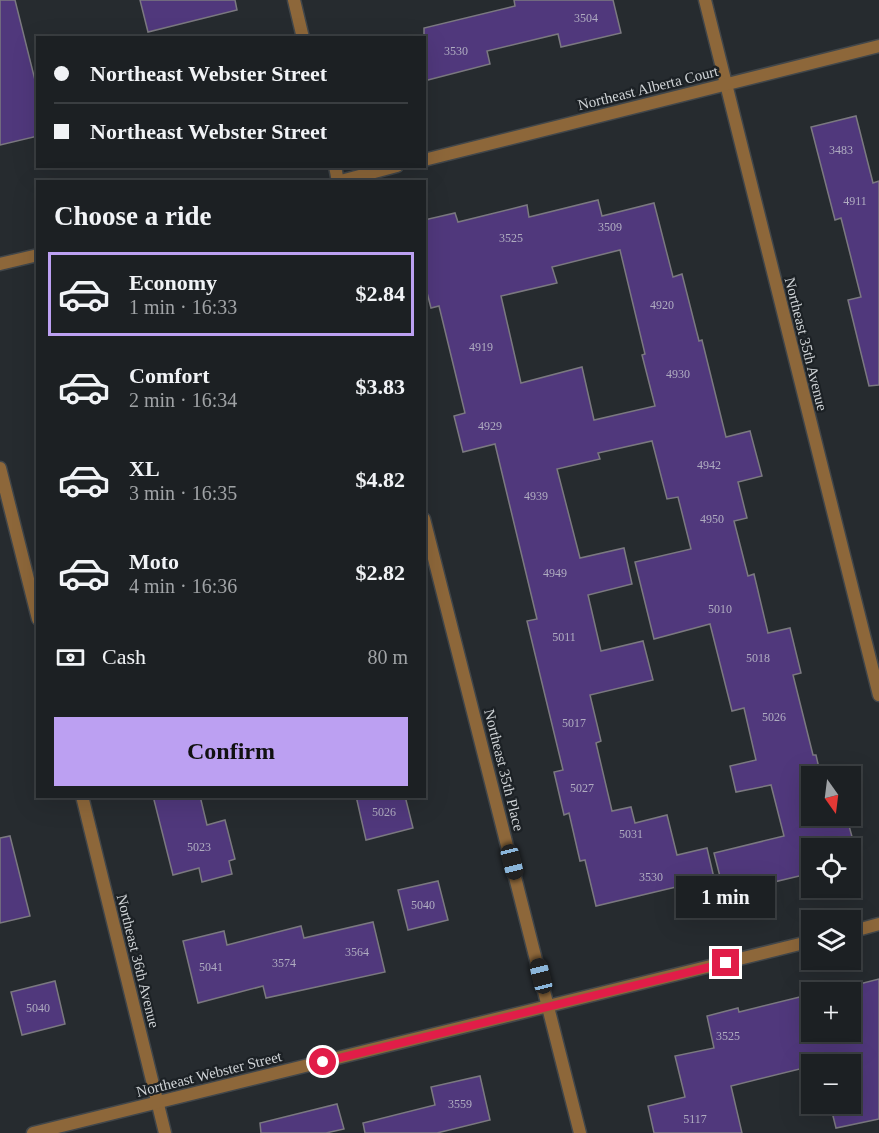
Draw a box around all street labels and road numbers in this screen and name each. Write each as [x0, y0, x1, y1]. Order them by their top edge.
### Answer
street label: Northeast Alberta Court [576, 63, 721, 113]
street label: Northeast 35th Avenue [782, 276, 830, 413]
street label: Northeast 35th Place [481, 707, 527, 833]
street label: Northeast 36th Avenue [114, 893, 162, 1030]
street label: Northeast Webster Street [135, 1048, 284, 1100]

